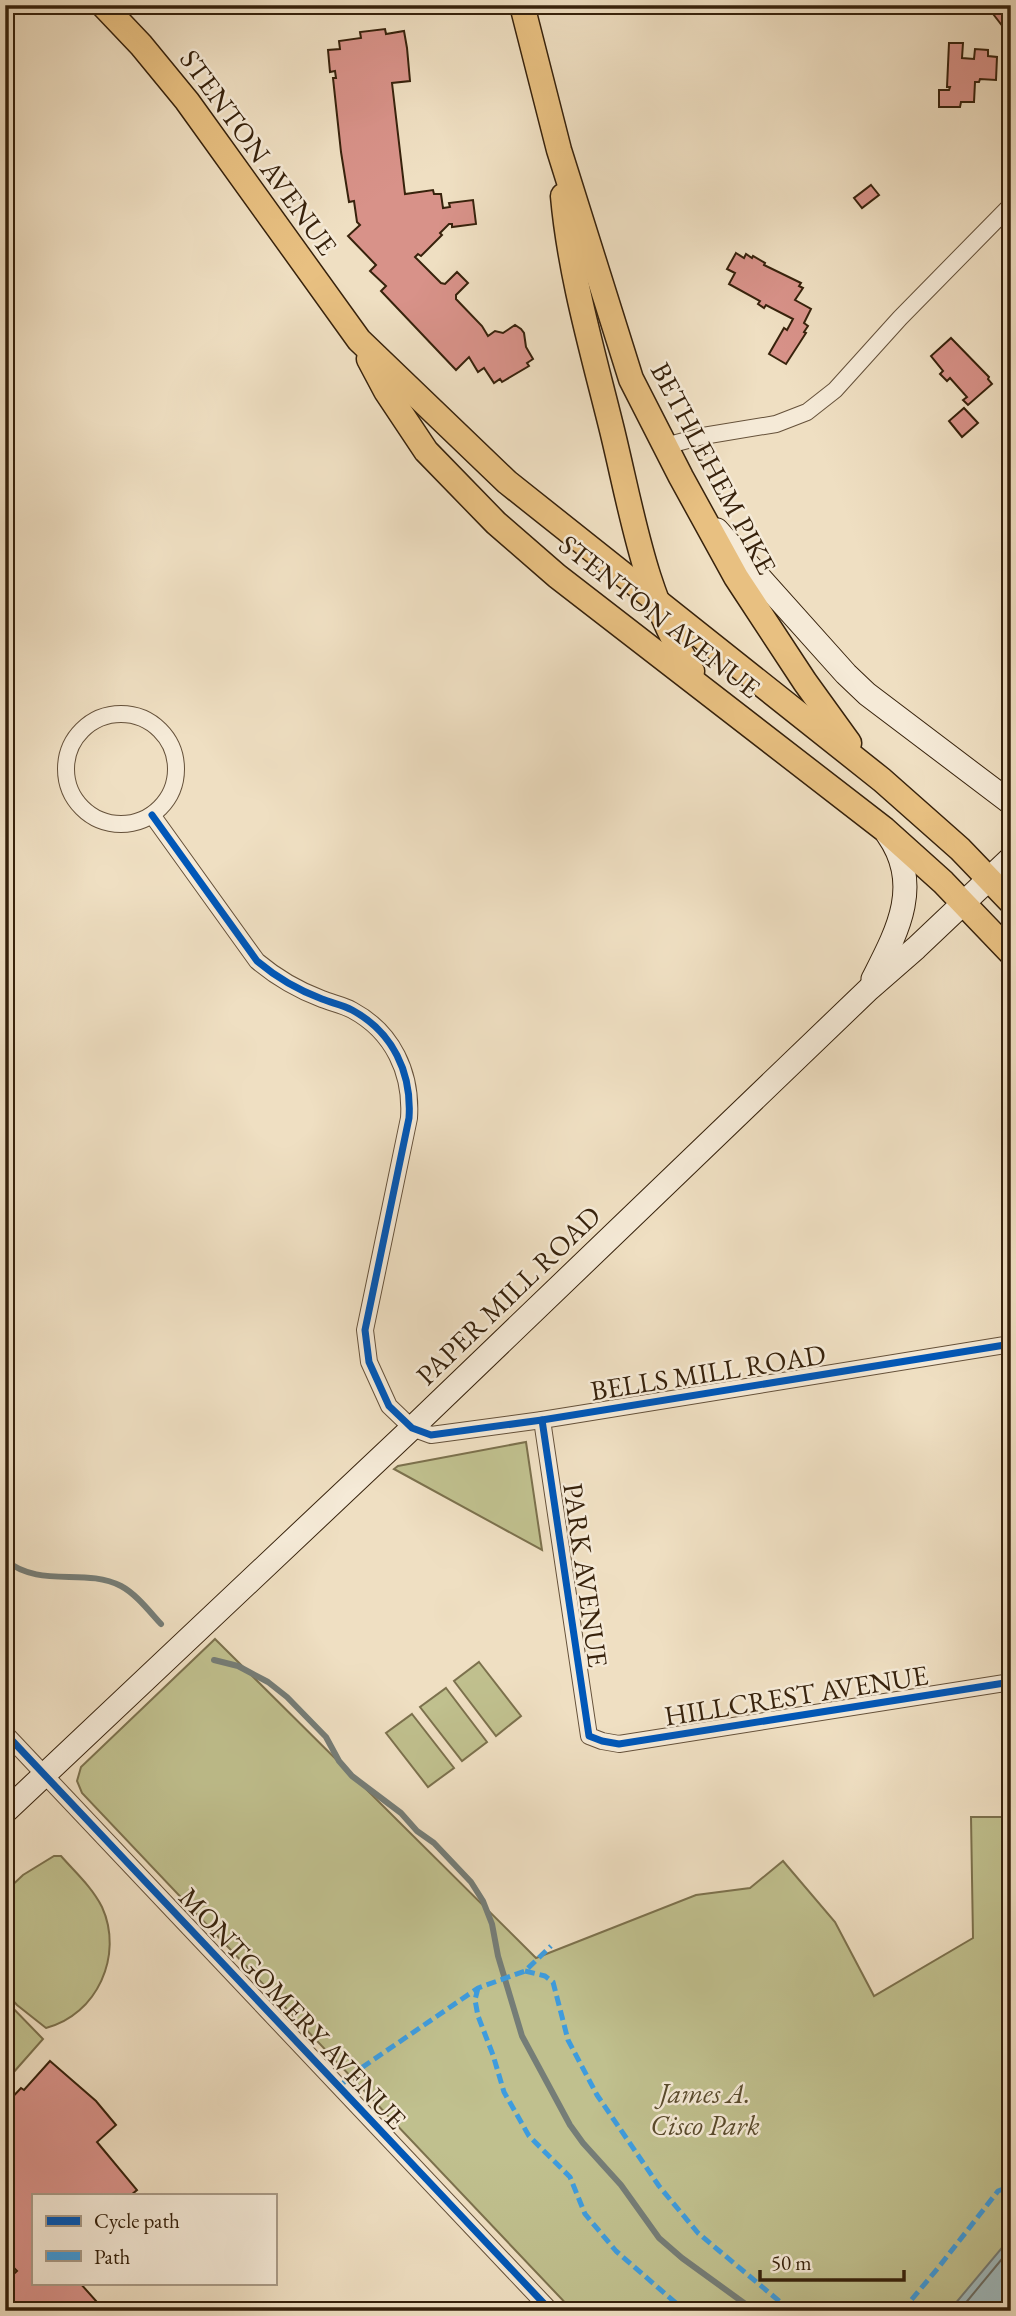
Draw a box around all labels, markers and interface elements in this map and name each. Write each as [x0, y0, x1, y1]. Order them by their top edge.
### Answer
street label: STENTON AVENUE [172, 42, 346, 262]
street label: BETHLEHEM PIKE [643, 356, 785, 580]
street label: STENTON AVENUE [552, 526, 768, 706]
street label: PAPER MILL ROAD [408, 1198, 608, 1392]
street label: BELLS MILL ROAD [588, 1336, 828, 1408]
street label: PARK AVENUE [555, 1481, 617, 1670]
street label: HILLCREST AVENUE [662, 1656, 931, 1734]
street label: MONTGOMERY AVENUE [171, 1879, 415, 2137]
park label: James A. Cisco Park [650, 2075, 760, 2143]
legend [32, 2194, 276, 2284]
text: Cycle path [94, 2207, 180, 2234]
scale bar [760, 2239, 904, 2283]
text: Path [94, 2243, 131, 2270]
text: 50 m [771, 2249, 812, 2276]

